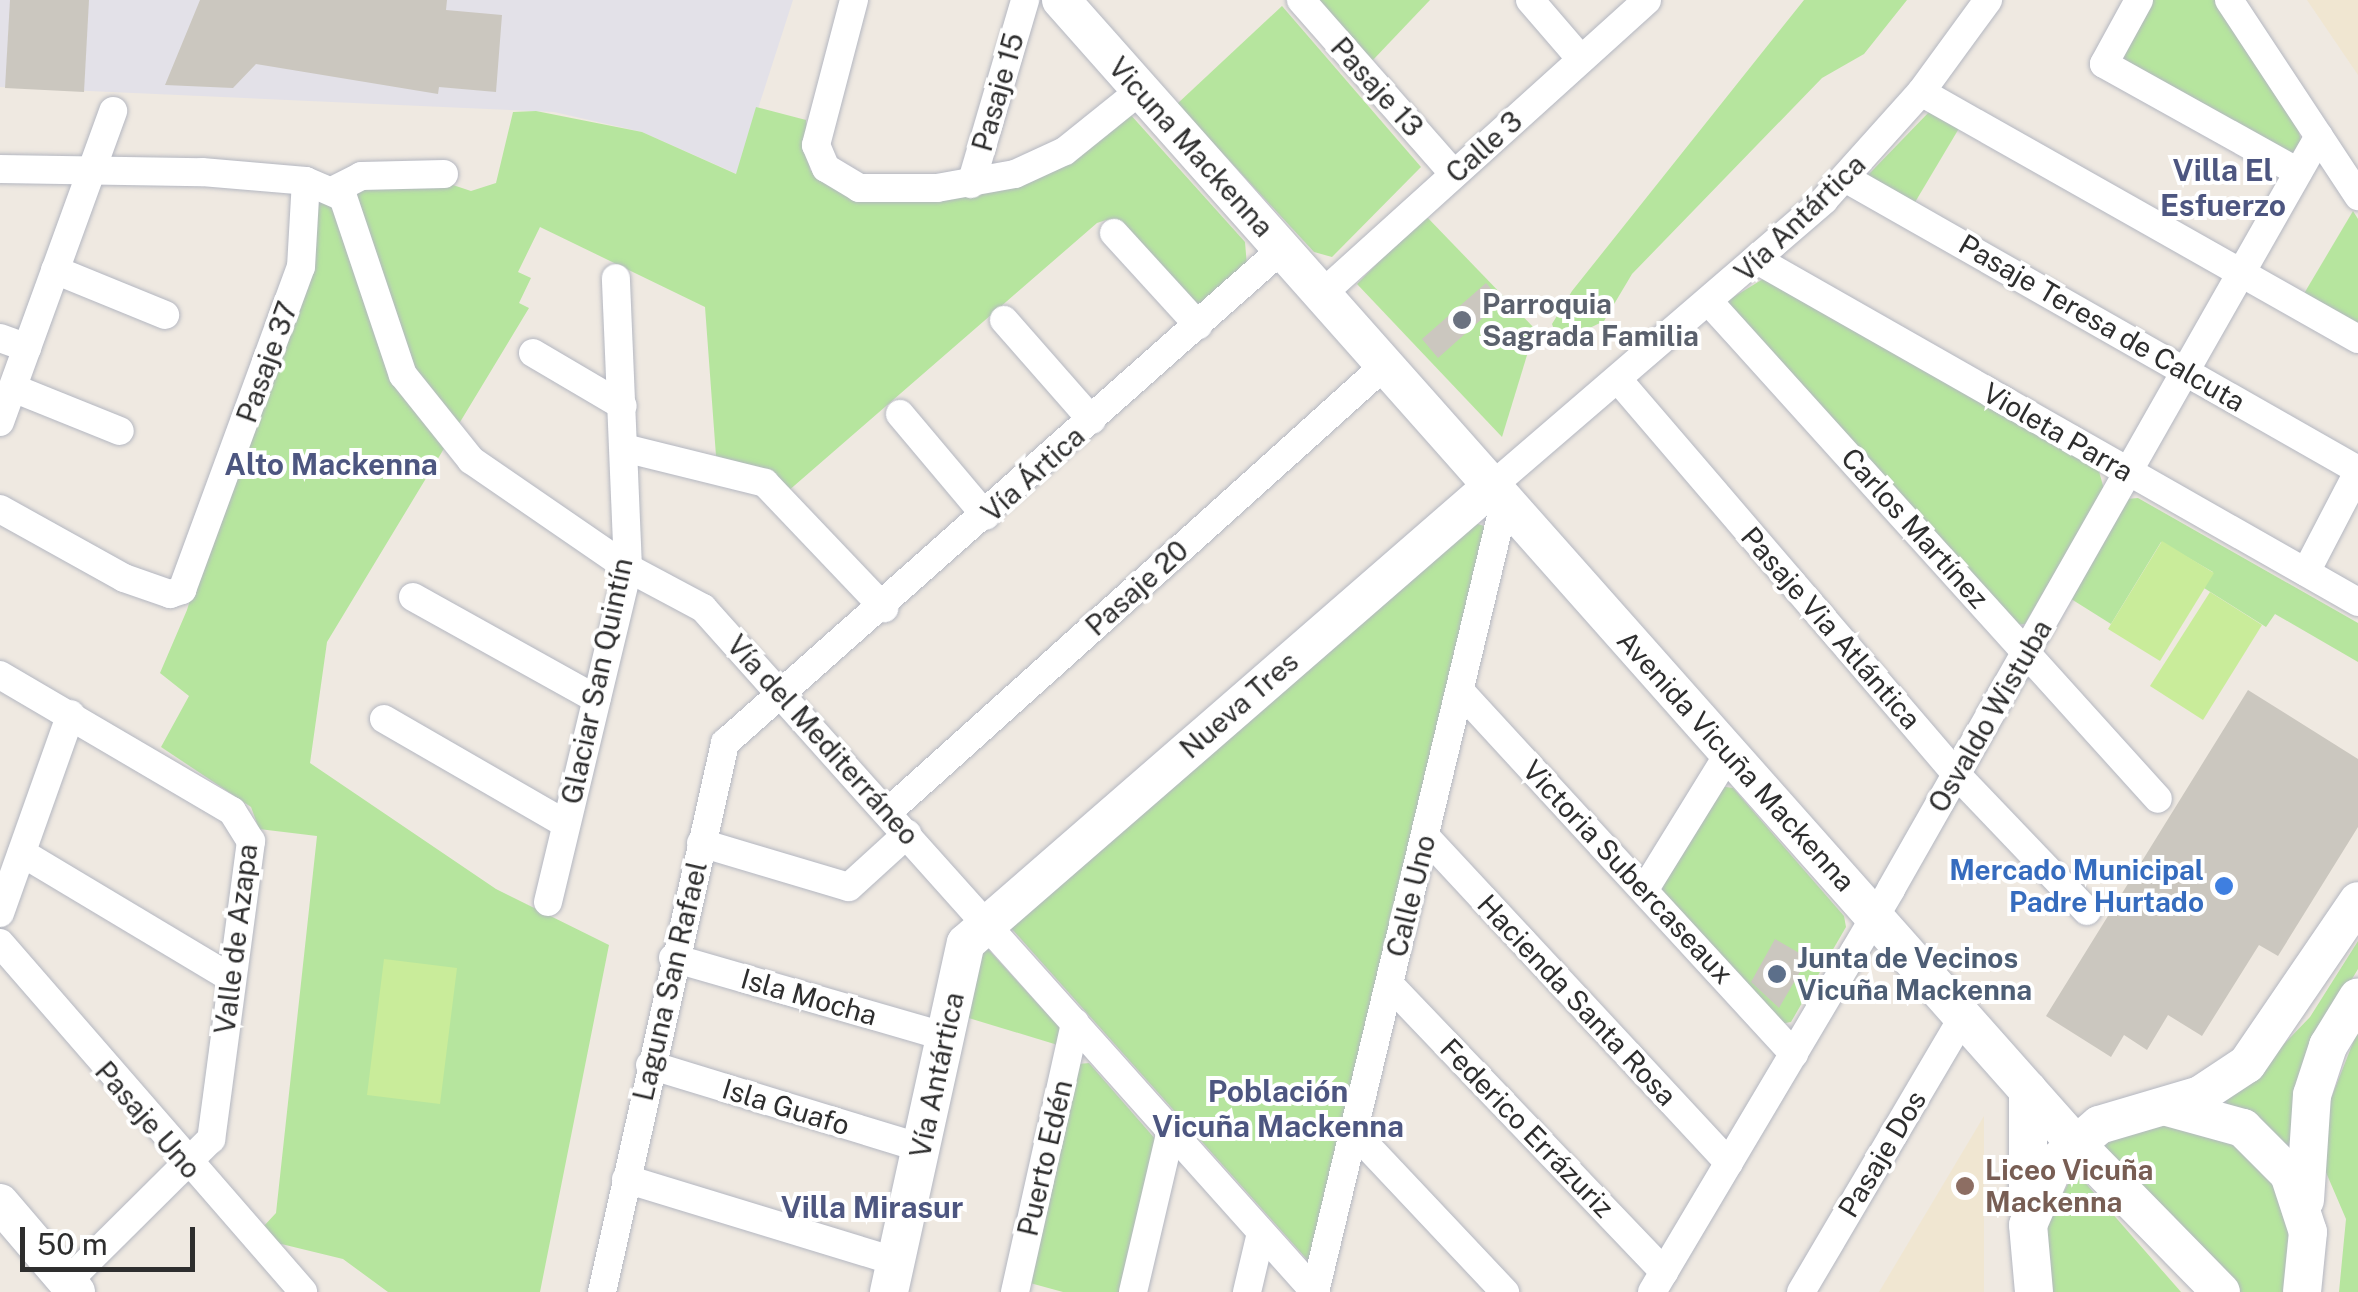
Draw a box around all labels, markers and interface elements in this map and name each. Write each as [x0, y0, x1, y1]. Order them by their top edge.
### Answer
street label: Pasaje 15 [965, 29, 1031, 155]
street label: Pasaje 13 [1324, 31, 1430, 143]
street label: Vicuna Mackenna [1102, 50, 1280, 244]
street label: Calle 3 [1439, 104, 1529, 190]
street label: Vía Antártica [1728, 147, 1872, 289]
district label: Villa El Esfuerzo [2160, 152, 2286, 222]
street label: Pasaje Teresa de Calcuta [1953, 227, 2251, 419]
place label: Parroquia Sagrada Familia [1482, 287, 1699, 353]
street label: Pasaje 37 [230, 297, 304, 427]
marker: Parroquia Sagrada Familia [1451, 309, 1473, 331]
street label: Violeta Parra [1977, 376, 2139, 488]
street label: Vía Ártica [975, 419, 1091, 529]
street label: Carlos Martínez [1834, 441, 1996, 615]
district label: Alto Mackenna [224, 446, 438, 482]
street label: Pasaje Via Atlántica [1734, 520, 1928, 736]
street label: Pasaje 20 [1079, 533, 1195, 643]
street label: Glaciar San Quintín [555, 555, 639, 807]
street label: Osvaldo Wistuba [1921, 613, 2059, 819]
street label: Avenida Vicuña Mackenna [1610, 624, 1862, 898]
street label: Vía del Mediterráneo [720, 628, 926, 852]
street label: Nueva Tres [1173, 645, 1305, 765]
street label: Victoria Subercaseaux [1516, 753, 1740, 991]
street label: Calle Uno [1380, 831, 1442, 961]
street label: Valle de Azapa [208, 842, 264, 1036]
place label: Mercado Municipal Padre Hurtado [1949, 853, 2204, 919]
street label: Laguna San Rafael [626, 858, 714, 1104]
marker: Mercado Municipal Padre Hurtado [2213, 875, 2235, 897]
street label: Hacienda Santa Rosa [1470, 887, 1684, 1113]
place label: Junta de Vecinos Vicuña Mackenna [1797, 941, 2032, 1007]
street label: Isla Mocha [737, 962, 881, 1032]
marker: Junta de Vecinos Vicuña Mackenna [1766, 963, 1788, 985]
street label: Vía Antártica [903, 989, 971, 1161]
street label: Federico Errázuriz [1433, 1032, 1621, 1224]
street label: Pasaje Uno [88, 1055, 208, 1185]
street label: Isla Guafo [718, 1072, 854, 1142]
district label: Población Vicuña Mackenna [1152, 1073, 1404, 1144]
street label: Puerto Edén [1011, 1077, 1079, 1239]
street label: Pasaje Dos [1831, 1085, 1933, 1223]
place label: Liceo Vicuña Mackenna [1985, 1153, 2154, 1219]
marker: Liceo Vicuña Mackenna [1954, 1175, 1976, 1197]
district label: Villa Mirasur [781, 1189, 963, 1225]
scale bar [25, 1207, 200, 1269]
text: 50 m [37, 1226, 108, 1262]

